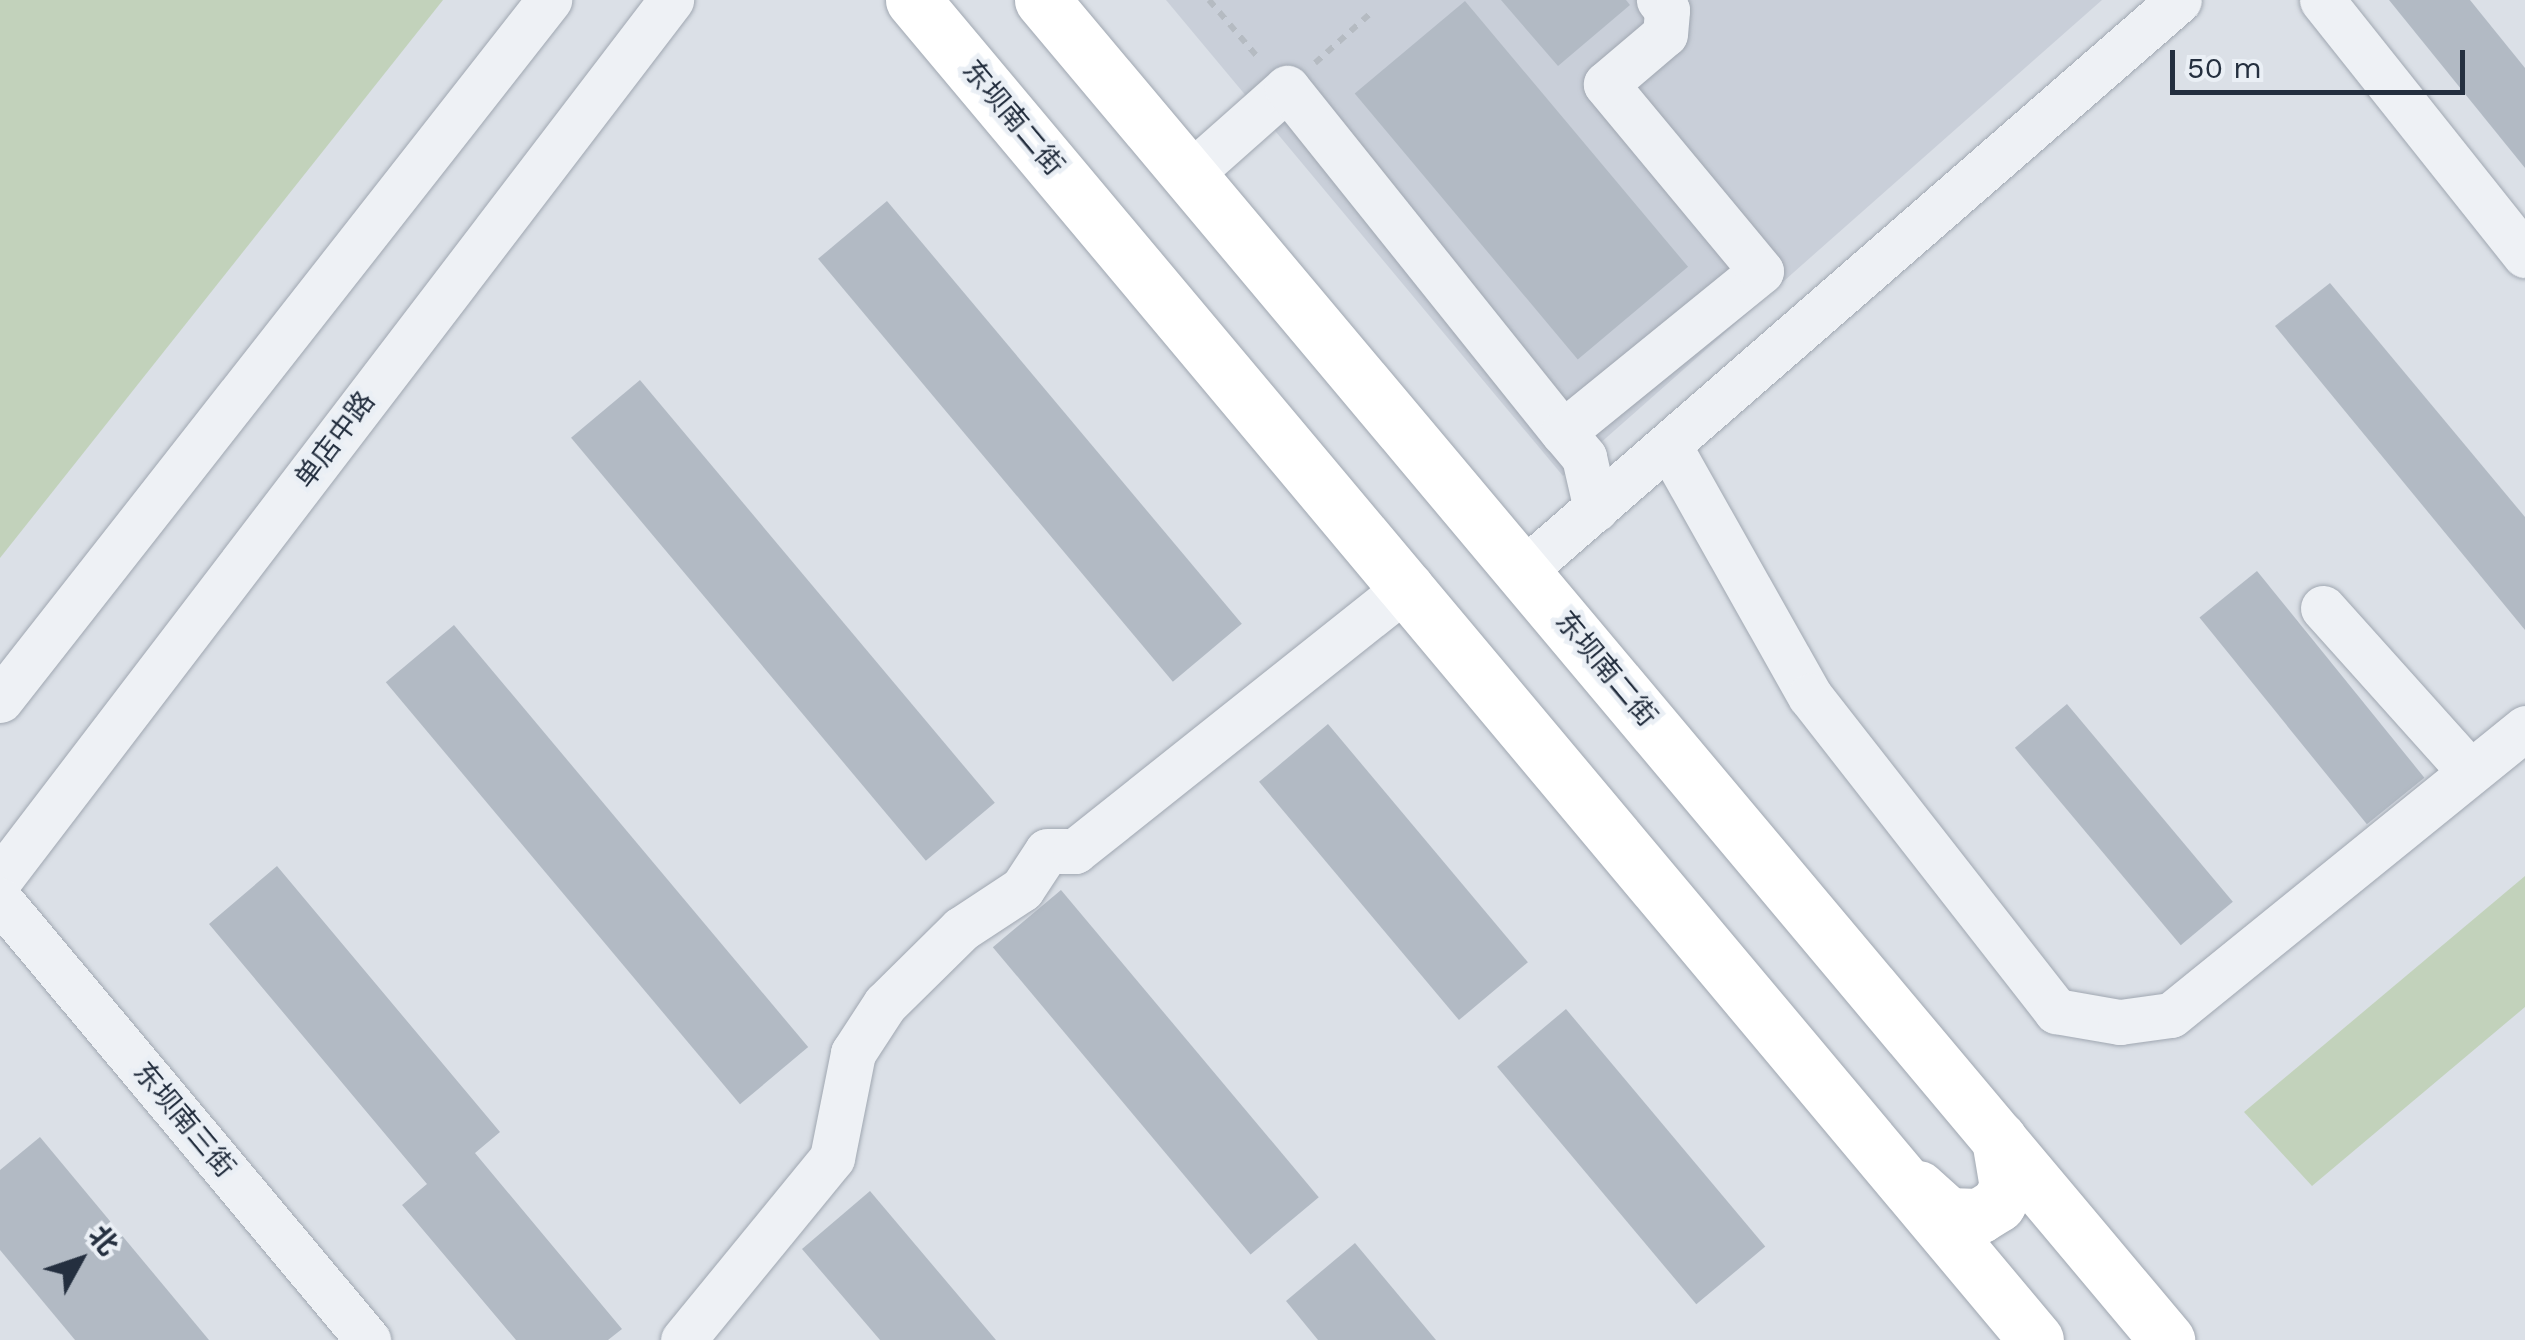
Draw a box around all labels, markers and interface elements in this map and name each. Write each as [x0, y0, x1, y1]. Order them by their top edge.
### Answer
scale bar [2175, 30, 2470, 92]
text: 50 m [2187, 50, 2262, 85]
street label: 东坝南二街 [955, 54, 1071, 182]
street label: 单店中路 [288, 385, 382, 495]
street label: 东坝南二街 [1548, 605, 1664, 733]
street label: 东坝南三街 [126, 1056, 242, 1184]
north arrow [30, 1210, 130, 1310]
text: 北 [82, 1219, 125, 1262]

